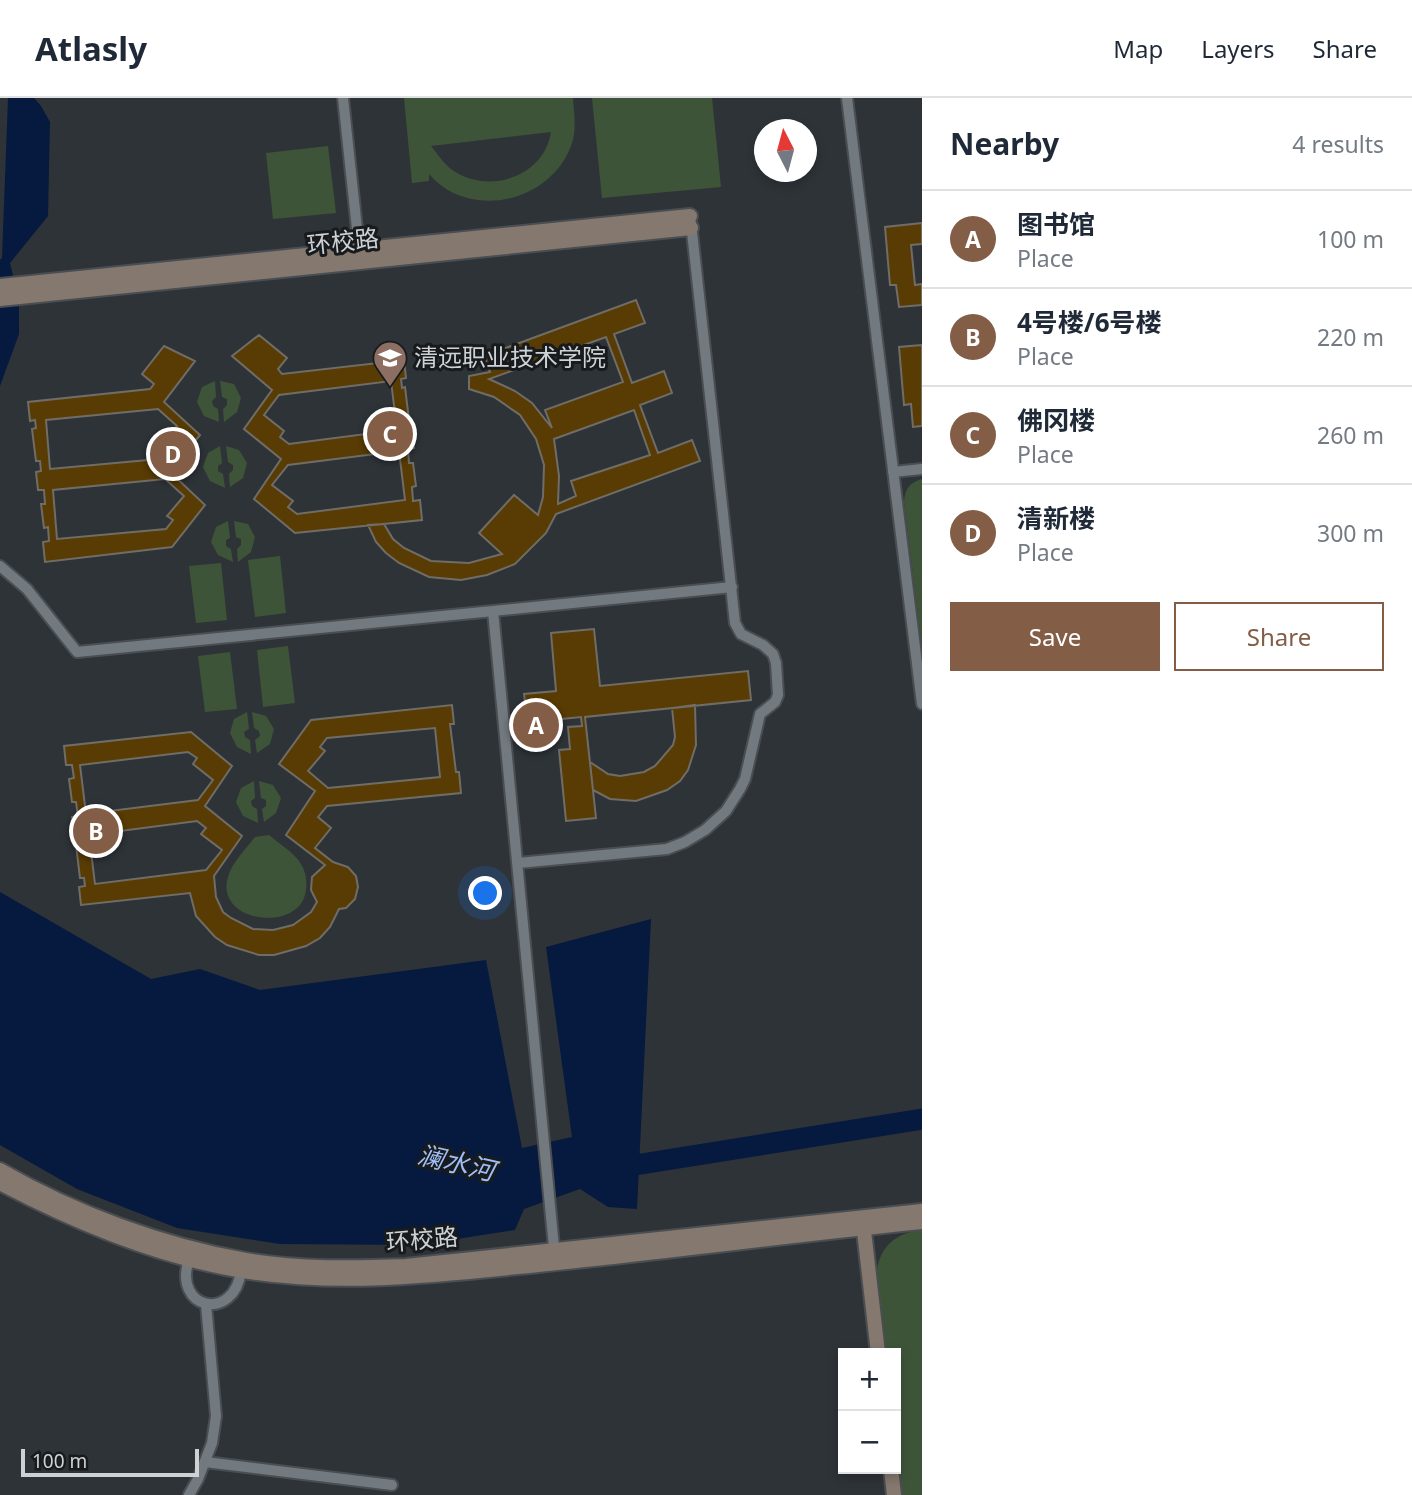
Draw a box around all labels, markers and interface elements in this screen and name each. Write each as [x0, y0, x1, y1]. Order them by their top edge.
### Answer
text: Atlasly [35, 26, 147, 71]
text: Map [1113, 32, 1163, 65]
text: Layers [1201, 32, 1275, 65]
text: Share [1313, 32, 1377, 65]
north arrow [754, 119, 817, 182]
text: Nearby [950, 123, 1059, 164]
text: 4 results [1292, 128, 1384, 160]
text: 图书馆 [1017, 206, 1095, 242]
street label: 环校路 [305, 220, 380, 261]
text: A [965, 223, 981, 255]
text: 100 m [1317, 223, 1384, 255]
text: Place [1017, 242, 1074, 274]
text: 4号楼/6号楼 [1017, 304, 1162, 340]
text: B [965, 321, 981, 353]
text: 220 m [1317, 321, 1384, 353]
school or university icon: 清远职业技术学院 [371, 339, 409, 388]
place label: 清远职业技术学院 [414, 340, 606, 373]
text: Place [1017, 340, 1074, 372]
text: 佛冈楼 [1017, 402, 1095, 438]
pin: C [367, 408, 413, 460]
text: C [966, 419, 980, 451]
text: 260 m [1317, 419, 1384, 451]
pin: D [150, 428, 196, 480]
text: Place [1017, 438, 1074, 470]
text: 清新楼 [1017, 500, 1095, 536]
text: D [965, 517, 981, 549]
text: 300 m [1317, 517, 1384, 549]
text: Place [1017, 536, 1074, 568]
button: Save [950, 602, 1160, 671]
button: Share [1174, 602, 1384, 671]
pin: A [513, 699, 559, 751]
pin: B [73, 805, 119, 857]
your location [468, 876, 502, 910]
water label: 澜水河 [414, 1136, 503, 1189]
street label: 环校路 [385, 1219, 459, 1258]
map controls [838, 1348, 901, 1474]
button: + [838, 1348, 901, 1411]
button: − [838, 1411, 901, 1474]
scale bar [21, 1446, 200, 1478]
text: 100 m [32, 1448, 87, 1474]

